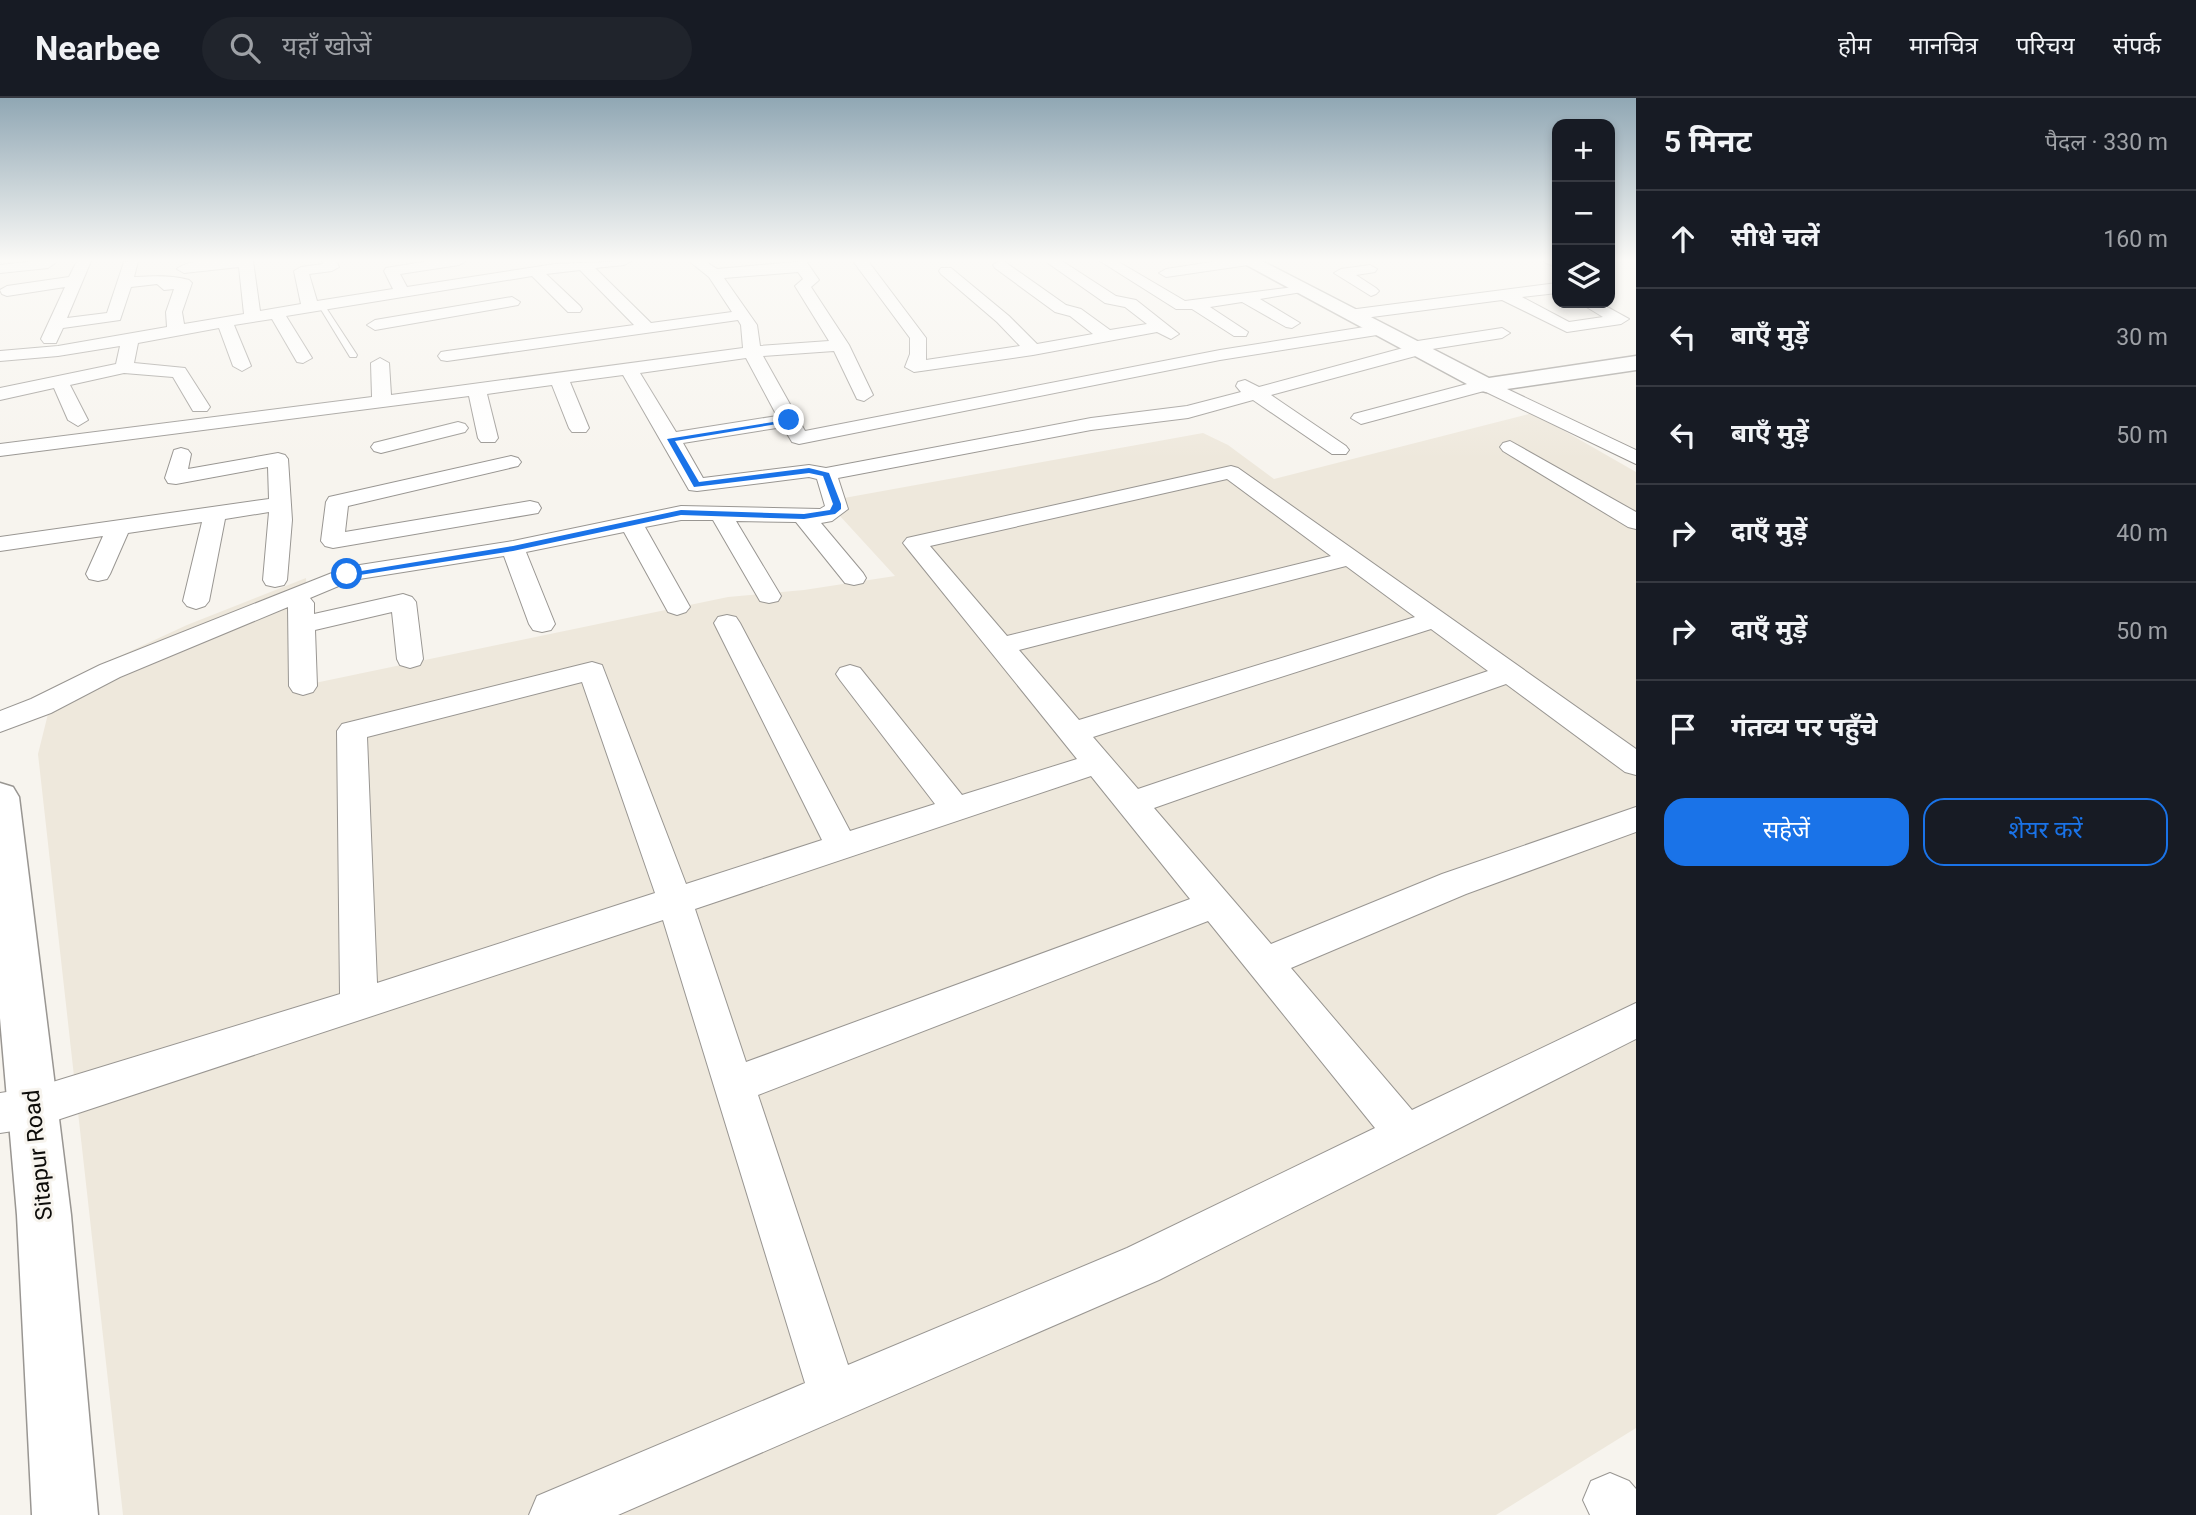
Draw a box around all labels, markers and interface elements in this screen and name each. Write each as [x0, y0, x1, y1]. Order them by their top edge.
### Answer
search box [202, 17, 692, 80]
text: Nearbee [35, 29, 160, 68]
icon: search [226, 29, 264, 67]
text: यहाँ खोजें [282, 31, 371, 61]
text: होम [1838, 32, 1871, 60]
text: मानचित्र [1909, 32, 1978, 60]
text: परिचय [2016, 32, 2075, 60]
text: संपर्क [2113, 32, 2161, 60]
map controls [1552, 119, 1615, 308]
button: + [1552, 119, 1615, 182]
text: 5 मिनट [1664, 124, 1752, 159]
text: पैदल · 330 m [2045, 129, 2168, 156]
button: − [1552, 182, 1615, 245]
icon: ahead [1664, 220, 1702, 258]
text: सीधे चलें [1731, 222, 1819, 252]
text: 160 m [2103, 226, 2168, 253]
button: layers [1552, 245, 1615, 308]
icon: left [1664, 318, 1702, 356]
text: बाएँ मुड़ें [1731, 320, 1809, 350]
text: 30 m [2116, 324, 2168, 351]
route end [773, 404, 804, 435]
icon: left [1664, 416, 1702, 454]
text: बाएँ मुड़ें [1731, 418, 1809, 448]
text: 50 m [2116, 422, 2168, 449]
icon: right [1664, 514, 1702, 552]
text: दाएँ मुड़ें [1731, 516, 1807, 546]
text: 40 m [2116, 520, 2168, 547]
route start [331, 558, 362, 589]
icon: right [1664, 612, 1702, 650]
text: दाएँ मुड़ें [1731, 614, 1807, 644]
text: 50 m [2116, 618, 2168, 645]
icon: arrive [1664, 710, 1702, 748]
text: गंतव्य पर पहुँचे [1731, 712, 1878, 742]
button: सहेजें [1664, 798, 1909, 866]
button: शेयर करें [1923, 798, 2168, 866]
street label: Sitapur Road [18, 1088, 58, 1222]

